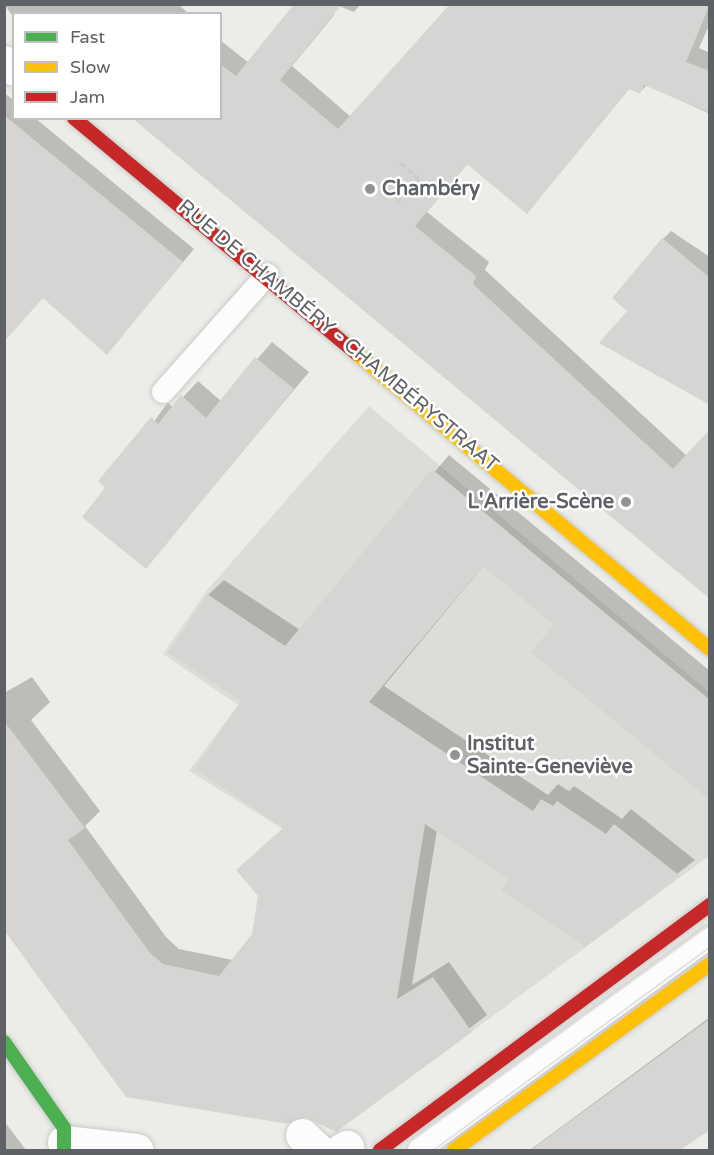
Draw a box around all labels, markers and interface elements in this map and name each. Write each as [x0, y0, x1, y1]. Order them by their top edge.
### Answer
legend [12, 12, 222, 120]
text: Fast [70, 26, 105, 48]
text: Slow [70, 56, 111, 78]
text: Jam [70, 86, 105, 108]
place label: Chambéry [382, 177, 480, 201]
marker: Chambéry [363, 182, 377, 196]
street label: RUE DE CHAMBÉRY - CHAMBÉRYSTRAAT [173, 195, 503, 477]
place label: L'Arrière-Scène [467, 490, 614, 514]
marker: L'Arrière-Scène [619, 495, 633, 509]
place label: Institut Sainte-Geneviève [467, 732, 633, 779]
marker: Institut Sainte-Geneviève [448, 748, 462, 762]

